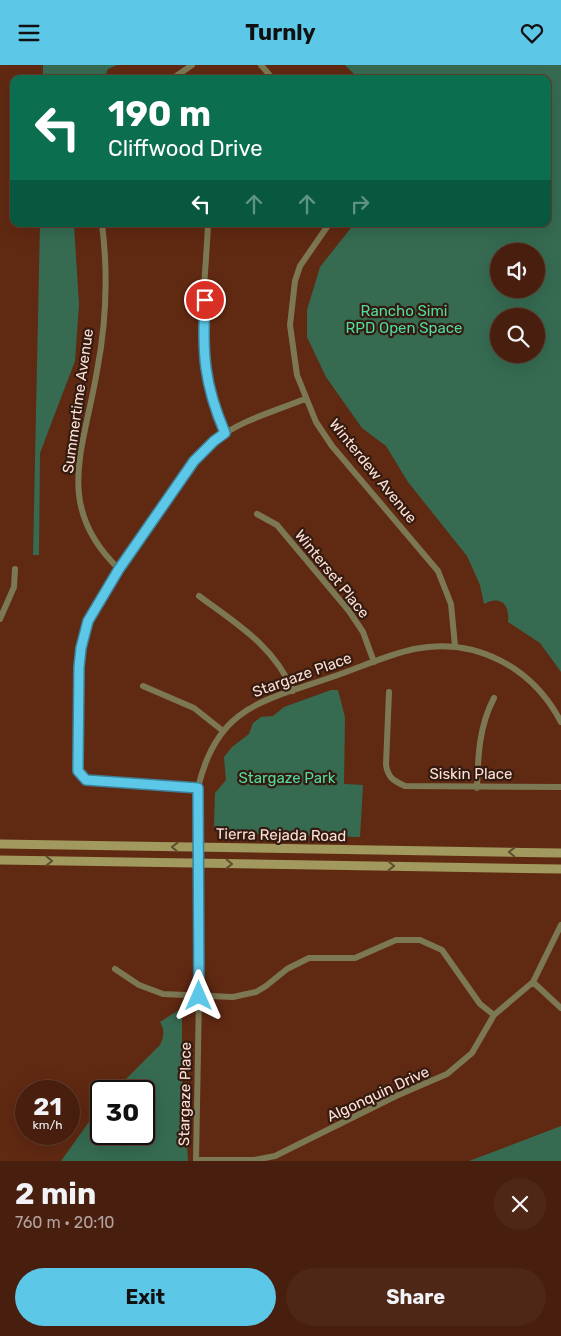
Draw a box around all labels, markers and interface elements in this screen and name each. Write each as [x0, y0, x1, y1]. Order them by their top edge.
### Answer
icon: menu [15, 19, 43, 47]
text: Turnly [245, 19, 316, 46]
icon: heart [518, 19, 546, 47]
text: 190 m [108, 93, 211, 135]
icon: left [25, 95, 90, 160]
text: Cliffwood Drive [108, 135, 263, 162]
icon: left [187, 190, 215, 218]
icon: ahead [240, 190, 268, 218]
icon: ahead [293, 190, 321, 218]
icon: right [346, 190, 374, 218]
map controls [490, 243, 545, 363]
button: sound [490, 243, 545, 298]
pin [184, 279, 226, 321]
icon: arrive [191, 286, 219, 314]
park label: Rancho Simi RPD Open Space [346, 302, 462, 337]
button: search [490, 308, 545, 363]
street label: Summertime Avenue [59, 327, 97, 475]
street label: Winterdew Avenue [325, 415, 421, 527]
street label: Winterset Place [291, 526, 373, 622]
street label: Stargaze Place [250, 649, 354, 701]
street label: Siskin Place [430, 765, 512, 783]
park label: Stargaze Park [238, 769, 336, 787]
street label: Tierra Rejada Road [216, 825, 346, 845]
one-way arrow [171, 842, 179, 853]
one-way arrow [508, 847, 516, 857]
one-way arrow [45, 856, 53, 866]
one-way arrow [225, 859, 233, 869]
one-way arrow [388, 861, 395, 871]
position arrow [172, 969, 224, 1021]
street label: Stargaze Place [175, 1042, 195, 1146]
street label: Algonquin Drive [324, 1062, 432, 1126]
speed limit sign: 30 [90, 1080, 155, 1145]
text: 21 [33, 1092, 62, 1121]
text: km/h [33, 1118, 62, 1132]
text: 2 min [15, 1176, 96, 1212]
button: close [494, 1178, 546, 1230]
text: 760 m · 20:10 [15, 1213, 114, 1232]
button: Exit [15, 1268, 276, 1326]
button: Share [286, 1268, 546, 1326]

